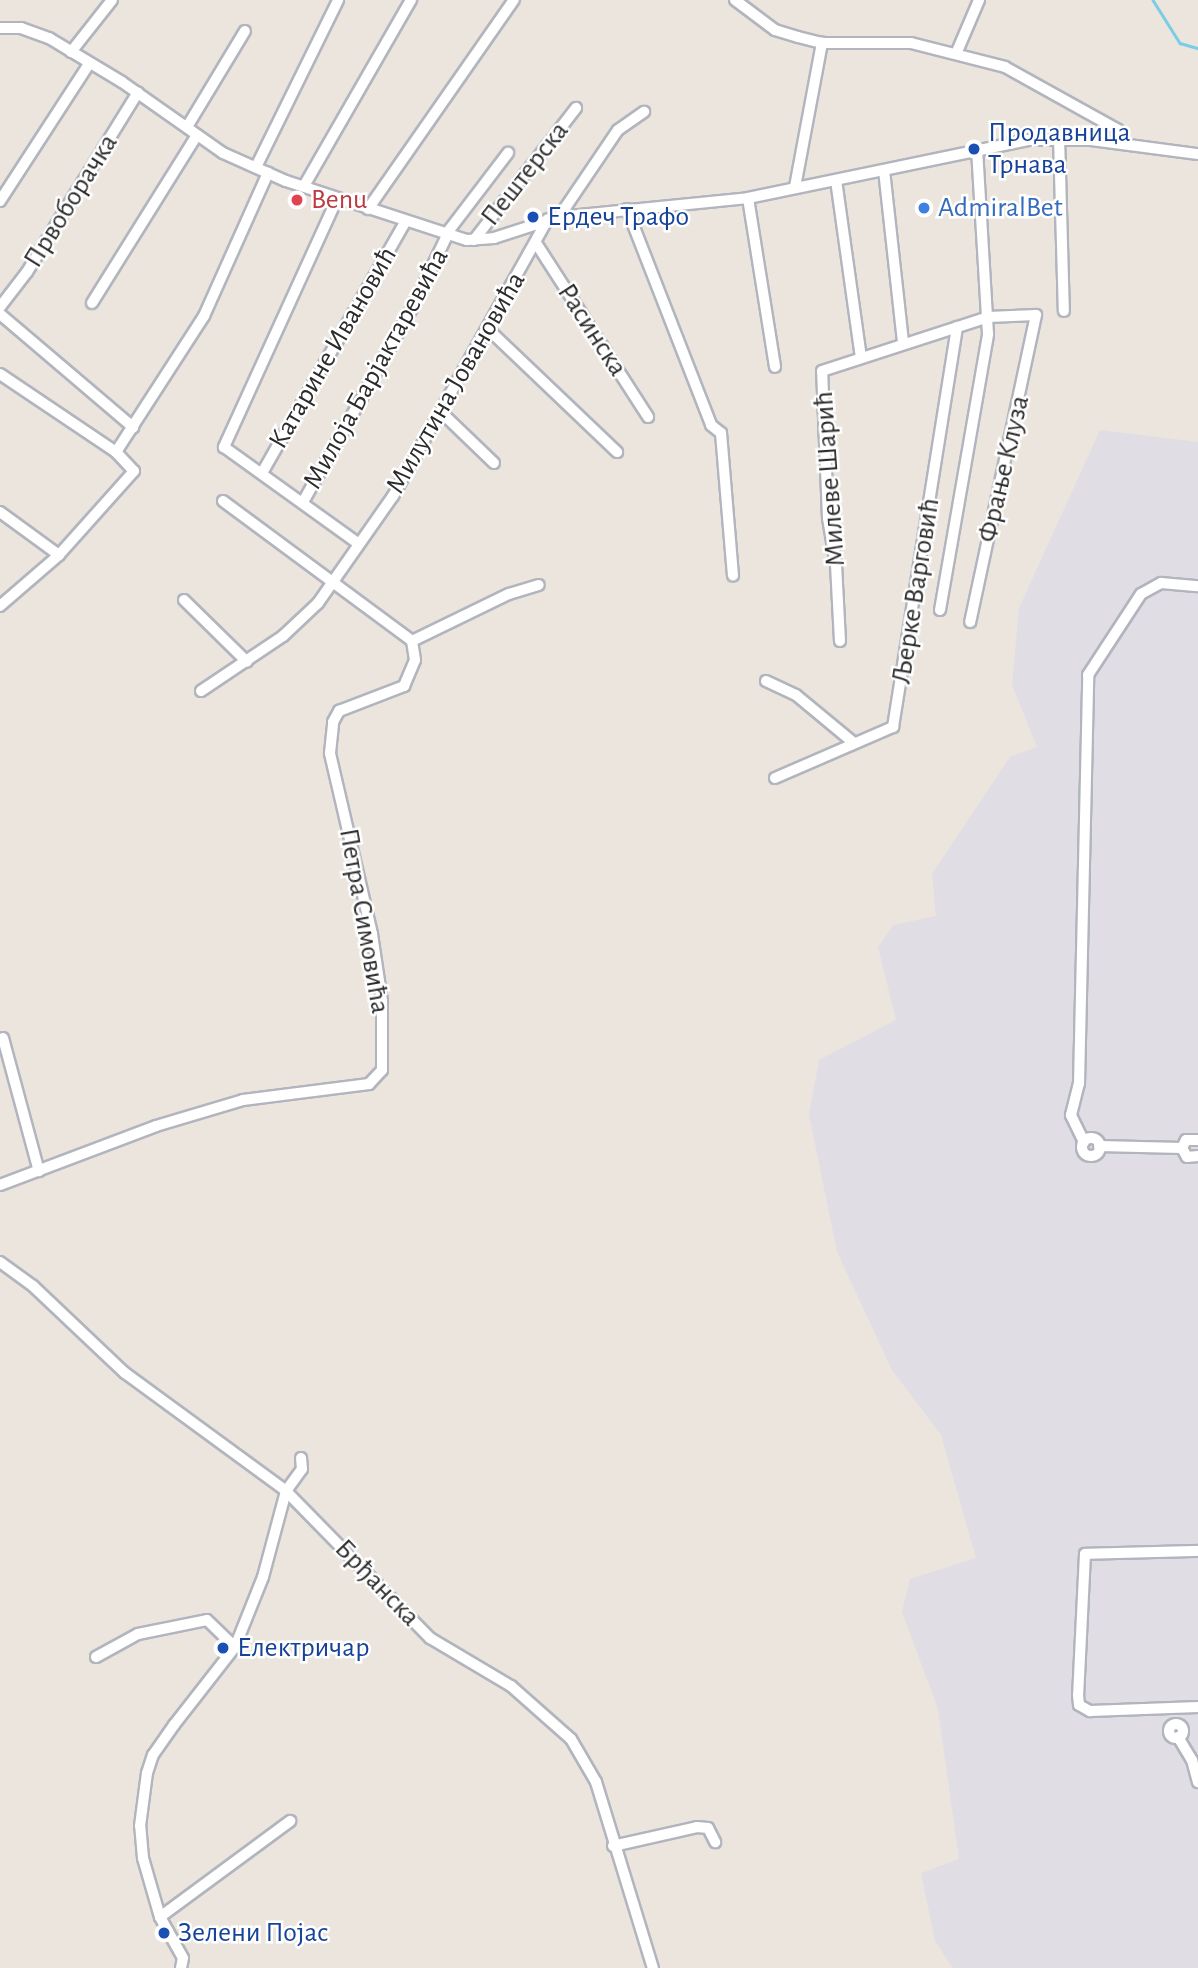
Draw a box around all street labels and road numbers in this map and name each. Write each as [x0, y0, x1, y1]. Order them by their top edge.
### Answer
street label: Пештерска [474, 115, 576, 233]
street label: Првоборачка [17, 128, 125, 274]
street label: Катарине Ивановић [262, 241, 404, 455]
street label: Милоја Барјактаревића [296, 243, 456, 495]
street label: Милутина Јовановића [379, 266, 533, 500]
street label: Расинска [550, 277, 634, 383]
street label: Милеве Шарић [807, 390, 853, 568]
street label: Фрање Клуза [971, 392, 1037, 546]
street label: Љерке Варговић [885, 496, 947, 686]
street label: Петра Симовића [331, 826, 397, 1016]
street label: Брђанска [327, 1532, 427, 1634]

